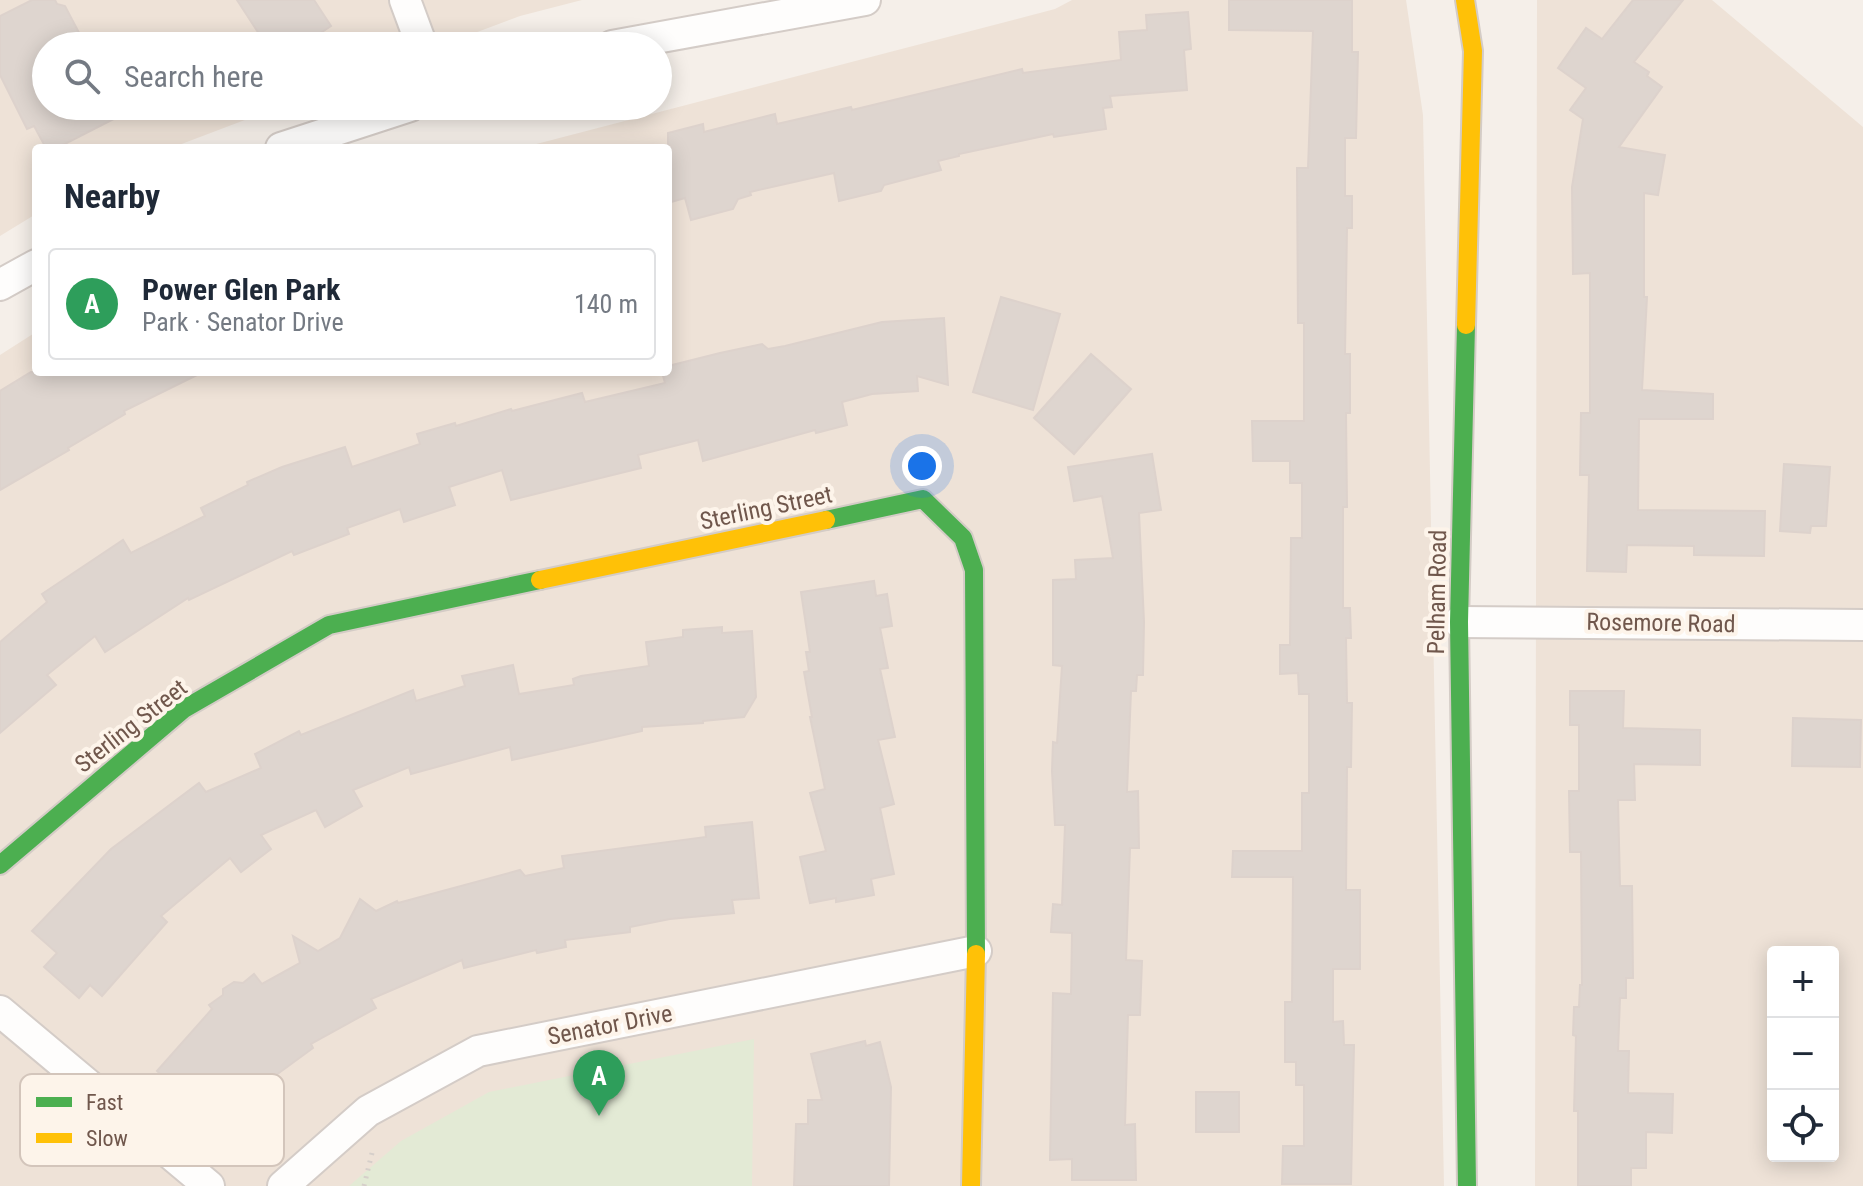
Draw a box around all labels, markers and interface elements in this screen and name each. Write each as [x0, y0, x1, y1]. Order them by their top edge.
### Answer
search box [32, 32, 672, 120]
icon: search [60, 54, 104, 98]
text: Search here [124, 59, 264, 94]
text: Nearby [64, 176, 160, 216]
text: Power Glen Park [142, 272, 340, 307]
text: A [84, 289, 100, 319]
text: 140 m [574, 289, 638, 319]
text: Park · Senator Drive [142, 307, 344, 337]
your location [902, 446, 942, 486]
street label: Sterling Street [697, 480, 835, 536]
street label: Pelham Road [1422, 529, 1452, 655]
street label: Rosemore Road [1586, 608, 1736, 638]
street label: Sterling Street [69, 674, 193, 778]
map controls [1767, 946, 1839, 1162]
button: + [1767, 946, 1839, 1018]
street label: Senator Drive [545, 999, 675, 1051]
button: − [1767, 1018, 1839, 1090]
pin: A [573, 1050, 625, 1116]
legend [20, 1074, 284, 1166]
text: Fast [86, 1090, 123, 1115]
button: locate [1767, 1090, 1839, 1162]
text: Slow [86, 1126, 128, 1151]

